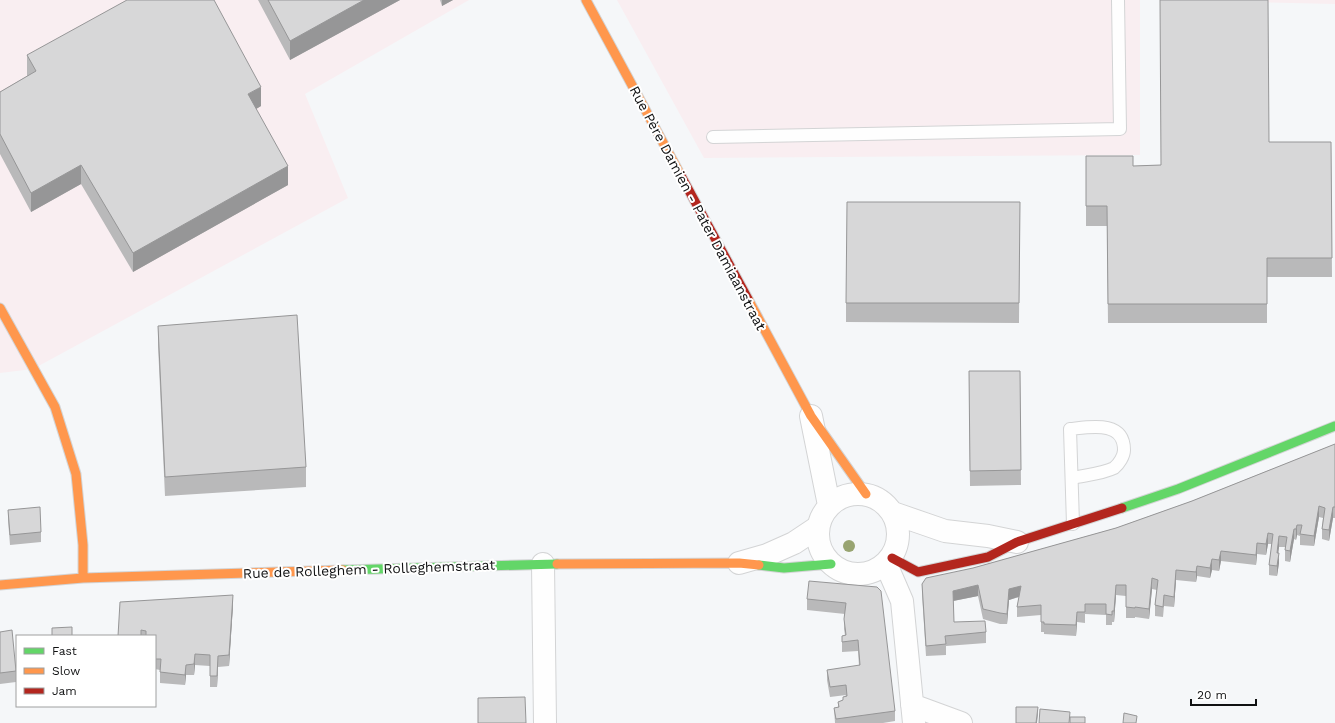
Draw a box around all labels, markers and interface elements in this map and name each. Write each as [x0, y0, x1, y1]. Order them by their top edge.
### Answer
street label: Rue Père Damien - Pater Damiaanstraat [627, 83, 769, 333]
street label: Rue de Rolleghem - Rolleghemstraat [243, 557, 496, 581]
legend [16, 635, 156, 707]
text: Fast [52, 644, 77, 658]
text: Slow [52, 664, 80, 678]
scale bar [1191, 681, 1256, 707]
text: Jam [52, 684, 77, 698]
text: 20 m [1197, 688, 1227, 702]

